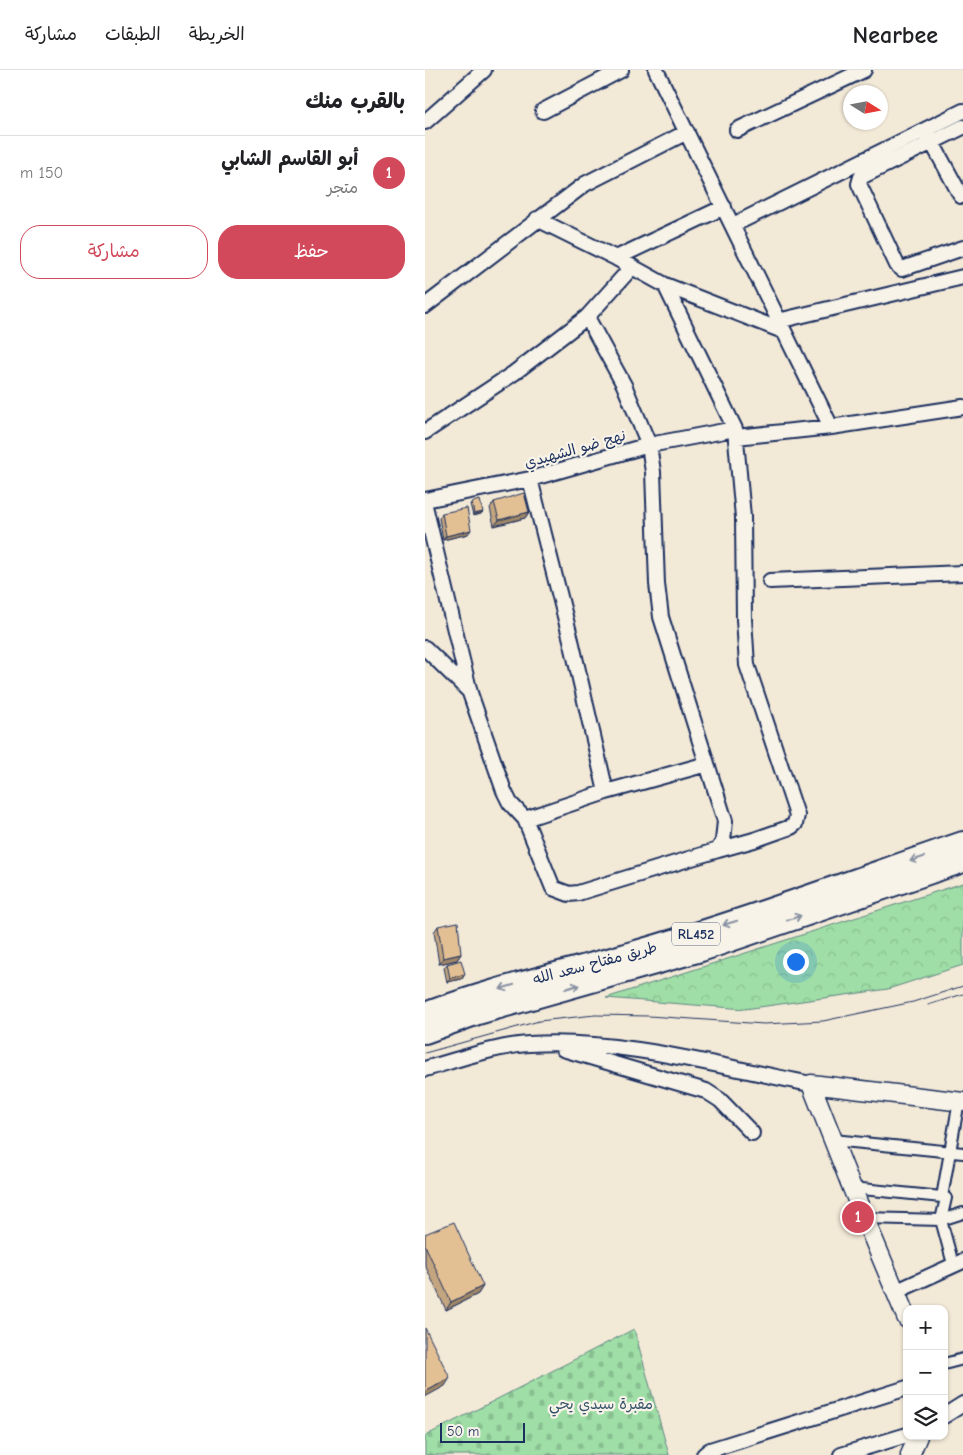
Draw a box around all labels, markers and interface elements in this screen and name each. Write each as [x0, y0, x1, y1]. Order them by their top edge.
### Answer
text: Nearbee [853, 21, 938, 49]
text: مشاركة [25, 24, 77, 45]
text: الطبقات [105, 24, 161, 45]
text: الخريطة [189, 24, 245, 45]
north arrow [843, 85, 888, 130]
text: بالقرب منك [305, 89, 405, 113]
text: أبو القاسم الشابي [221, 148, 358, 170]
text: 150 m [20, 164, 63, 182]
text: 1 [386, 164, 392, 182]
text: متجر [327, 179, 358, 197]
button: مشاركة [20, 225, 208, 279]
button: حفظ [218, 225, 405, 279]
street label: نهج ضو الشهيدي [522, 426, 628, 474]
one-way arrow [909, 854, 925, 864]
one-way arrow [786, 913, 801, 922]
one-way arrow [723, 919, 739, 929]
road number: RL452 [672, 922, 720, 946]
street label: طريق مفتاح سعد الله [531, 938, 659, 989]
your location [783, 949, 809, 975]
one-way arrow [563, 981, 579, 991]
one-way arrow [499, 983, 515, 993]
pin: 1 [842, 1198, 874, 1236]
map controls [903, 1305, 948, 1440]
button: + [903, 1305, 948, 1350]
button: − [903, 1350, 948, 1395]
park label: مقبرة سيدي يحي [549, 1395, 653, 1417]
button: layers [903, 1395, 948, 1440]
scale bar [440, 1420, 525, 1443]
text: 50 m [447, 1423, 479, 1440]

